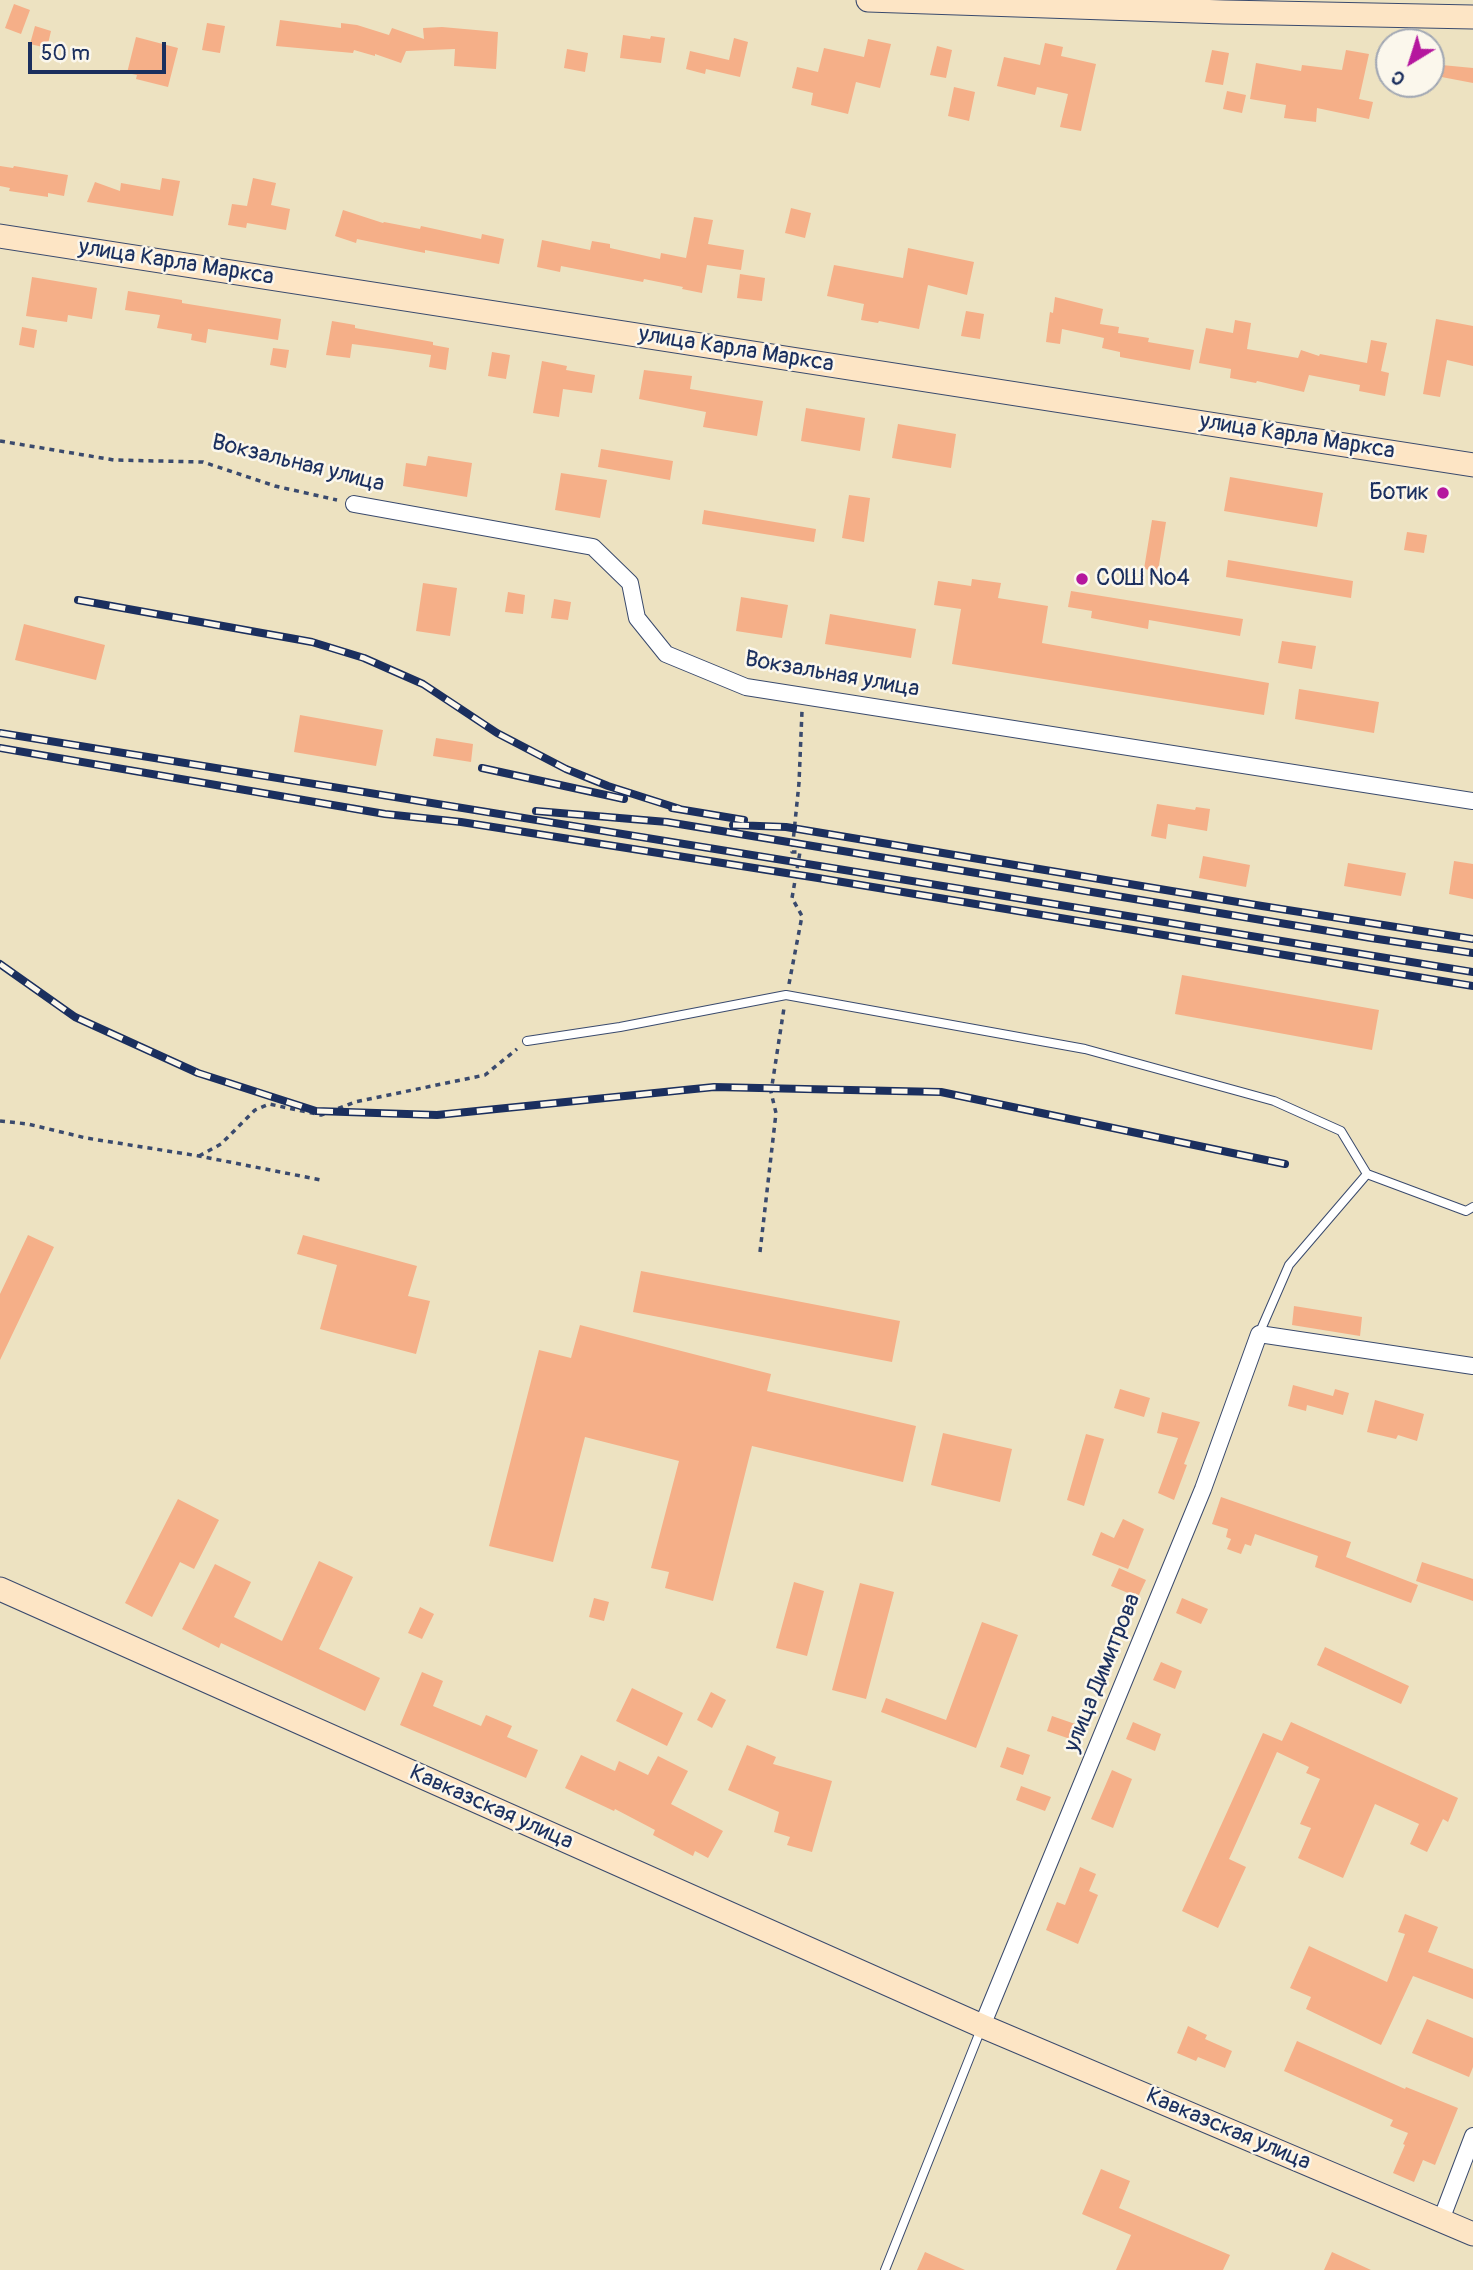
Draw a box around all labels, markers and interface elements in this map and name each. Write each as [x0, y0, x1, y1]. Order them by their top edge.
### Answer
scale bar [32, 28, 170, 72]
north arrow [1375, 28, 1445, 98]
text: 50 m [41, 40, 90, 67]
text: С [1386, 65, 1410, 91]
street label: улица Карла Маркса [76, 234, 276, 292]
street label: улица Карла Маркса [636, 321, 836, 379]
street label: улица Карла Маркса [1197, 408, 1397, 466]
street label: Вокзальная улица [209, 429, 387, 499]
place label: Ботик [1369, 479, 1429, 507]
marker: Ботик [1435, 485, 1451, 501]
place label: СОШ №4 [1096, 565, 1190, 593]
marker: СОШ №4 [1074, 571, 1090, 587]
street label: Вокзальная улица [742, 646, 922, 704]
street label: улица Димитрова [1059, 1590, 1147, 1756]
street label: Кавказская улица [405, 1760, 577, 1856]
street label: Кавказская улица [1142, 2083, 1314, 2177]

